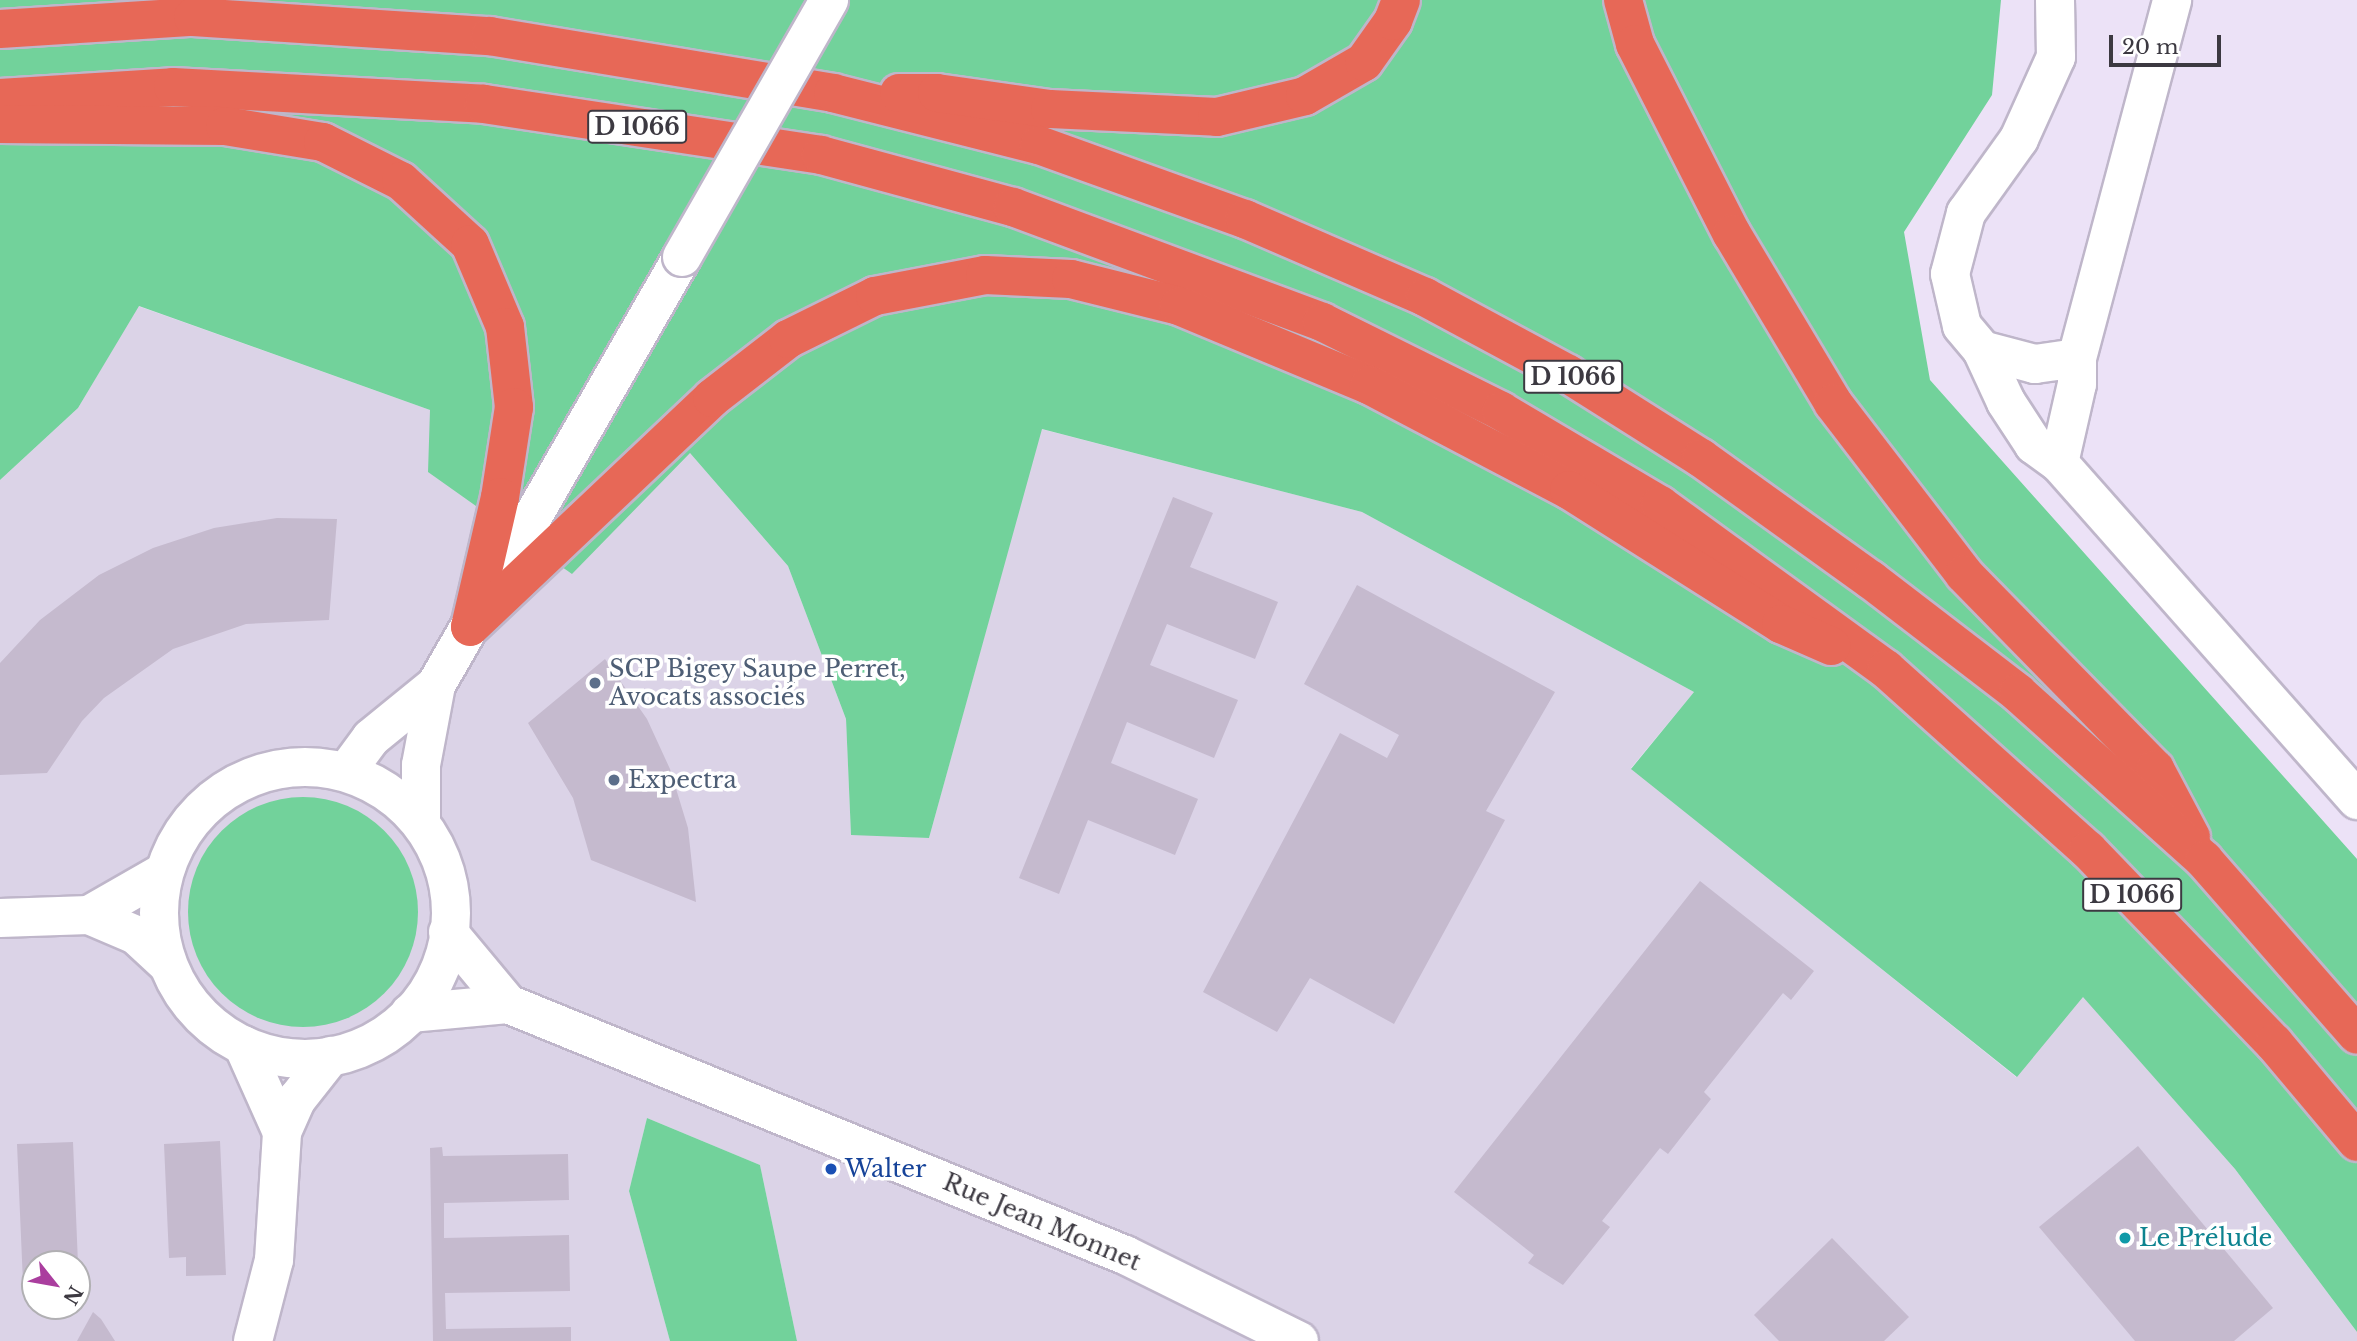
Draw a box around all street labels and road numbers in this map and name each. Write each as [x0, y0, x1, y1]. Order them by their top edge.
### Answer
road number: D 1066 [586, 108, 688, 146]
road number: D 1066 [1522, 358, 1624, 396]
road number: D 1066 [2081, 876, 2183, 914]
street label: Rue Jean Monnet [939, 1167, 1145, 1277]

